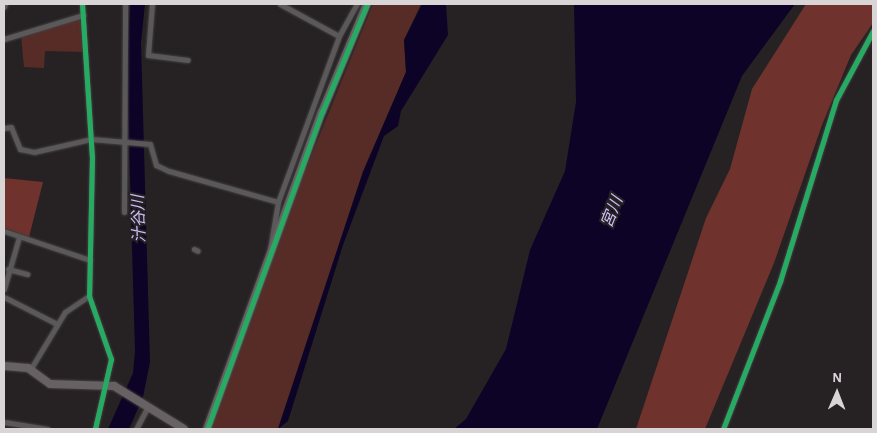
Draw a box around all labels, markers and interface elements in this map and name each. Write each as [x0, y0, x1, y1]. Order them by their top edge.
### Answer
water label: 宮川 [597, 194, 627, 230]
water label: 汁谷川 [129, 195, 149, 243]
north arrow [812, 368, 862, 418]
text: N [832, 371, 842, 385]

